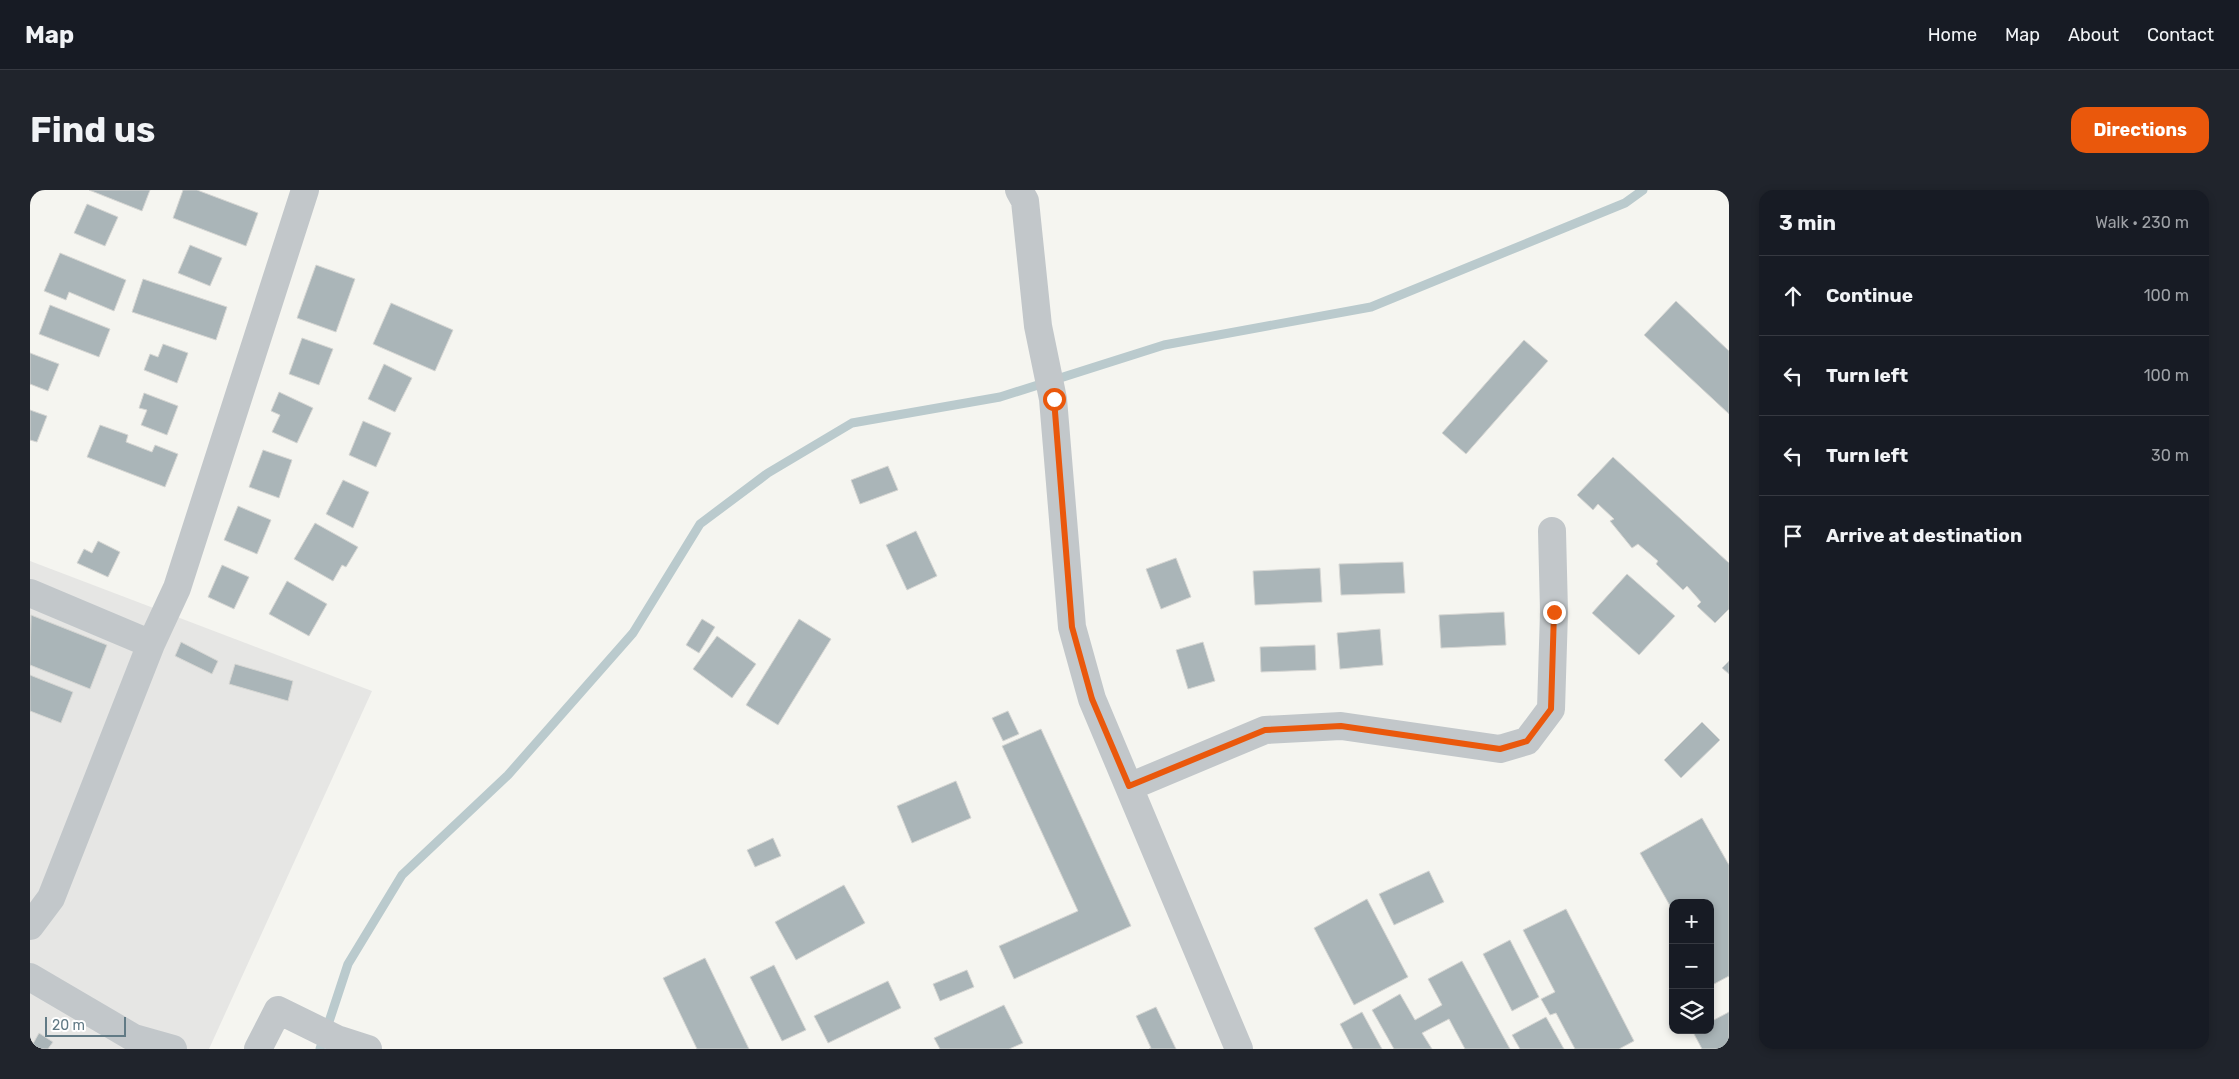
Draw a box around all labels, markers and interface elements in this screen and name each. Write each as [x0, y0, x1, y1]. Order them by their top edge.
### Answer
text: Map [25, 21, 74, 49]
text: Home [1928, 24, 1977, 46]
text: Map [2005, 24, 2040, 46]
text: About [2068, 24, 2119, 46]
text: Contact [2147, 24, 2214, 46]
button: Directions [2071, 107, 2209, 153]
text: Find us [30, 109, 155, 151]
text: 3 min [1779, 210, 1836, 235]
text: Walk · 230 m [2095, 213, 2189, 232]
icon: ahead [1779, 282, 1807, 310]
text: Continue [1826, 284, 1913, 307]
text: 100 m [2144, 286, 2189, 305]
icon: left [1779, 362, 1807, 390]
text: Turn left [1826, 364, 1908, 387]
text: 100 m [2144, 366, 2189, 385]
route start [1043, 388, 1066, 411]
icon: left [1779, 442, 1807, 470]
text: Turn left [1826, 444, 1908, 467]
text: 30 m [2151, 446, 2189, 465]
icon: arrive [1779, 522, 1807, 550]
text: Arrive at destination [1826, 524, 2022, 547]
route end [1543, 601, 1566, 624]
map controls [1669, 899, 1714, 1034]
button: + [1669, 899, 1714, 944]
button: − [1669, 944, 1714, 989]
button: layers [1669, 989, 1714, 1034]
scale bar [45, 1014, 126, 1037]
text: 20 m [52, 1017, 85, 1034]

